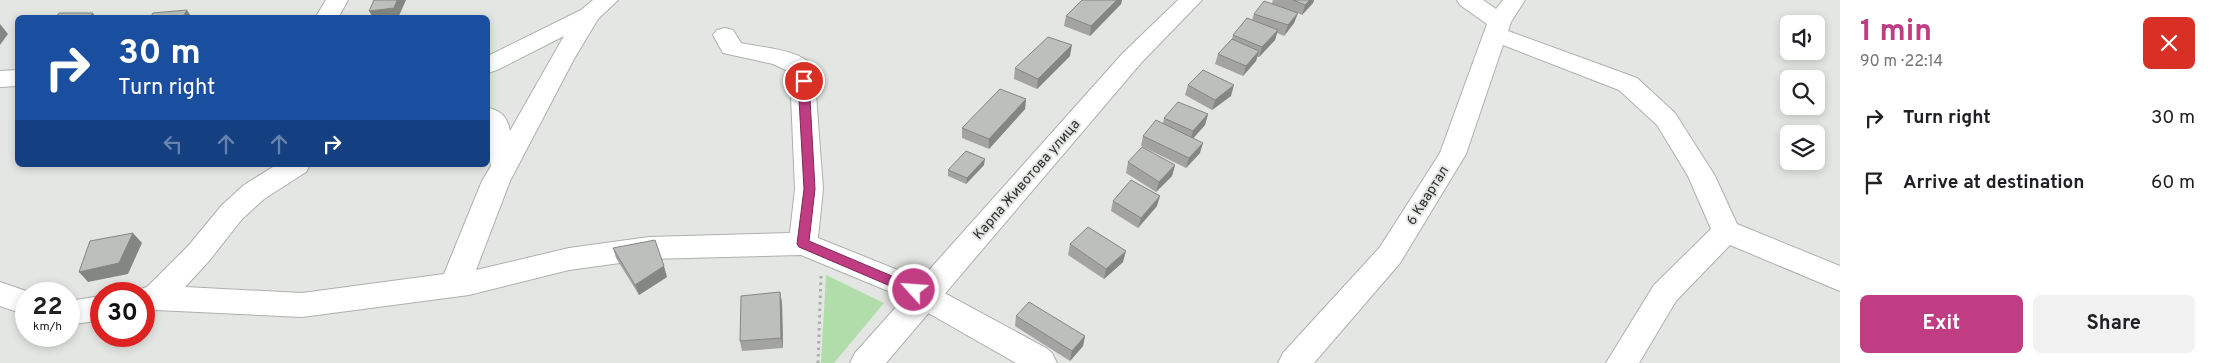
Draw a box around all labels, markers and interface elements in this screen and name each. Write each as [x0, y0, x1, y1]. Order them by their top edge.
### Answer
text: 1 min [1860, 14, 1932, 51]
map controls [1780, 15, 1825, 170]
button: sound [1780, 15, 1825, 60]
button: close [2143, 17, 2195, 69]
text: 30 m [118, 32, 201, 76]
icon: right [35, 35, 100, 100]
text: 90 m · 22:14 [1860, 52, 1943, 72]
pin [783, 60, 825, 102]
icon: arrive [790, 67, 818, 95]
button: search [1780, 70, 1825, 115]
text: Turn right [118, 75, 215, 102]
icon: right [1860, 104, 1888, 132]
text: Turn right [1903, 106, 1991, 130]
text: 30 m [2151, 106, 2195, 130]
street label: Карпа Животова улица [970, 116, 1084, 244]
button: layers [1780, 125, 1825, 170]
icon: left [159, 130, 187, 158]
icon: ahead [212, 130, 240, 158]
icon: ahead [265, 130, 293, 158]
icon: right [318, 130, 346, 158]
street label: 6 Квартал [1403, 163, 1453, 229]
icon: arrive [1860, 169, 1888, 197]
text: Arrive at destination [1903, 171, 2084, 195]
text: 60 m [2151, 171, 2195, 195]
position arrow [887, 263, 939, 315]
speed limit sign: 30 [90, 282, 155, 347]
text: 22 [32, 292, 63, 324]
button: Exit [1860, 295, 2023, 353]
button: Share [2033, 295, 2195, 353]
text: km/h [33, 319, 62, 335]

